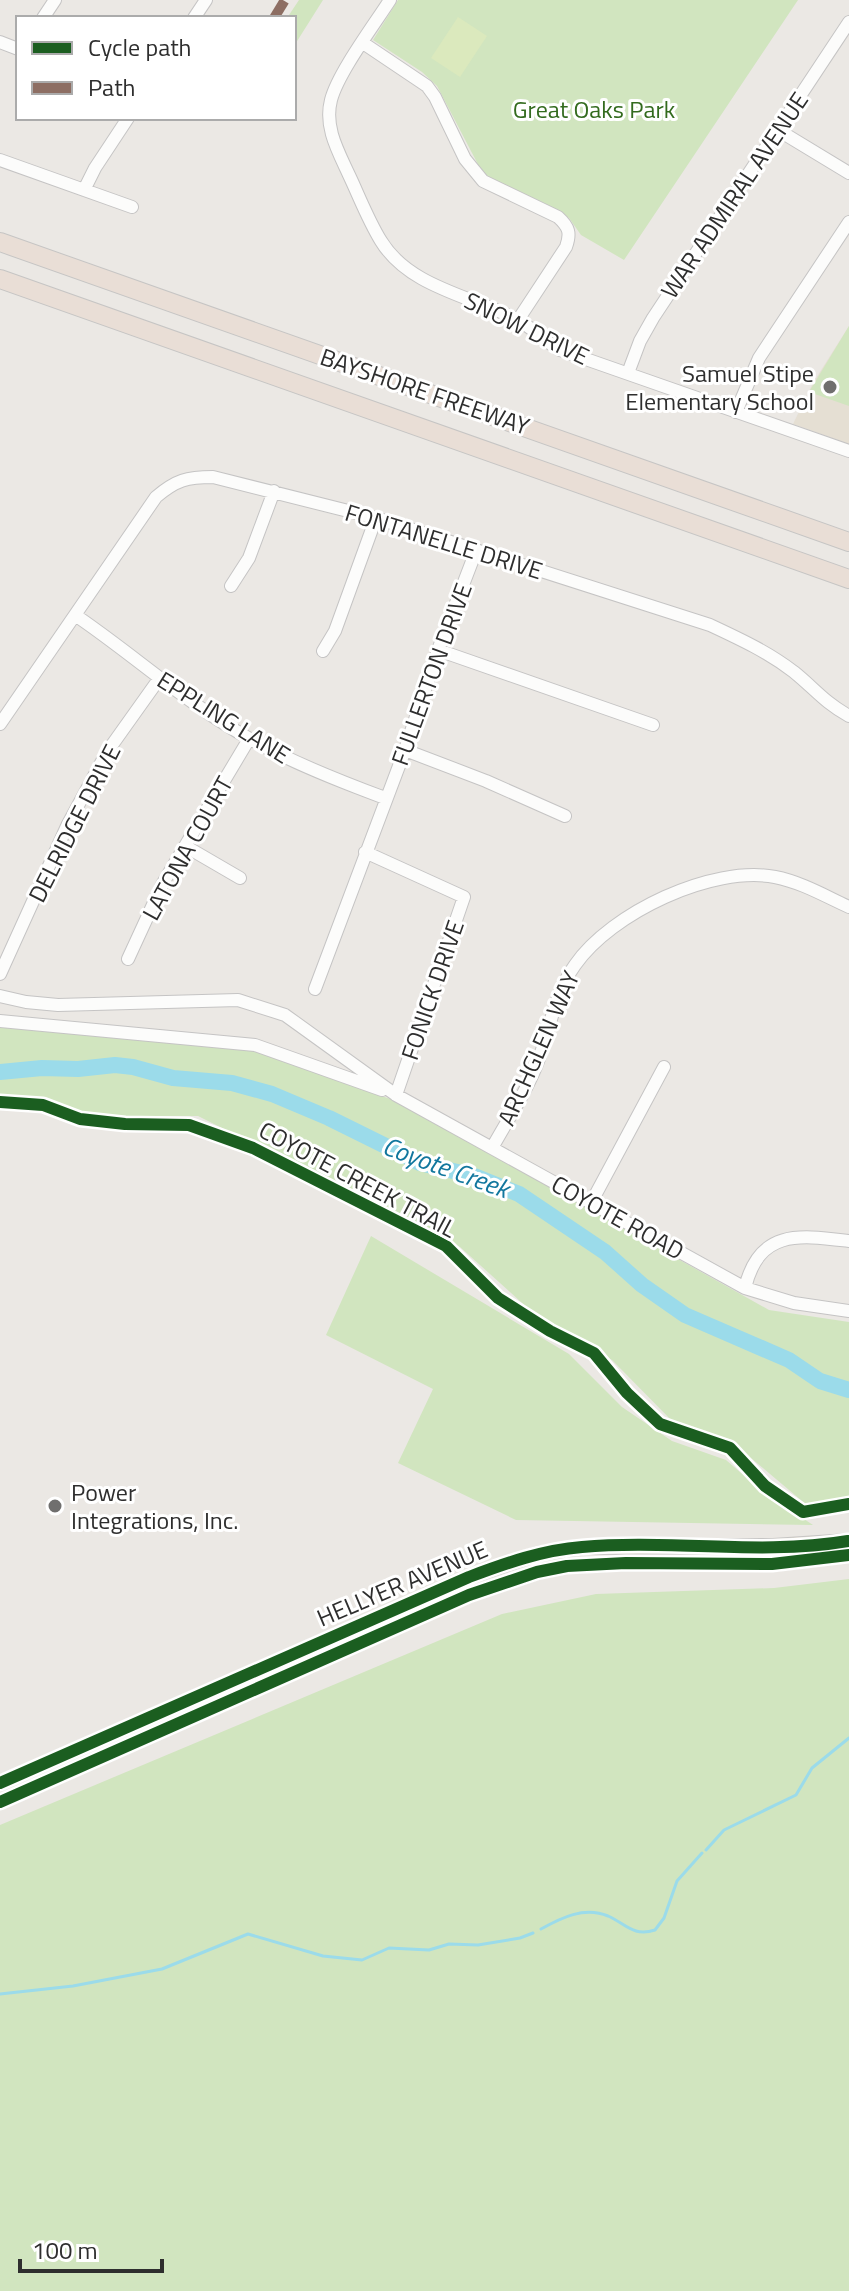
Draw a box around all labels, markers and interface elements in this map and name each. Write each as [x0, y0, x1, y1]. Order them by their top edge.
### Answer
legend [16, 16, 296, 120]
text: Cycle path [88, 29, 191, 65]
text: Path [88, 69, 135, 105]
street label: WAR ADMIRAL AVENUE [651, 84, 817, 306]
park label: Great Oaks Park [513, 91, 676, 127]
street label: SNOW DRIVE [458, 282, 596, 374]
street label: BAYSHORE FREEWAY [315, 338, 535, 444]
place label: Samuel Stipe Elementary School [625, 355, 814, 419]
marker: Samuel Stipe Elementary School [821, 378, 839, 396]
street label: FONTANELLE DRIVE [341, 494, 547, 588]
street label: FULLERTON DRIVE [381, 578, 481, 770]
street label: EPPLING LANE [151, 662, 297, 772]
street label: DELRIDGE DRIVE [19, 738, 129, 908]
street label: LATONA COURT [133, 769, 242, 927]
street label: FONICK DRIVE [391, 915, 473, 1065]
street label: ARCHGLEN WAY [488, 965, 588, 1131]
street label: COYOTE CREEK TRAIL [253, 1112, 464, 1247]
water label: Coyote Creek [377, 1126, 518, 1209]
street label: COYOTE ROAD [545, 1166, 691, 1268]
place label: Power Integrations, Inc. [71, 1474, 238, 1538]
marker: Power Integrations, Inc. [46, 1497, 64, 1515]
street label: HELLYER AVENUE [311, 1531, 493, 1635]
scale bar [20, 2223, 162, 2273]
text: 100 m [32, 2232, 98, 2268]

